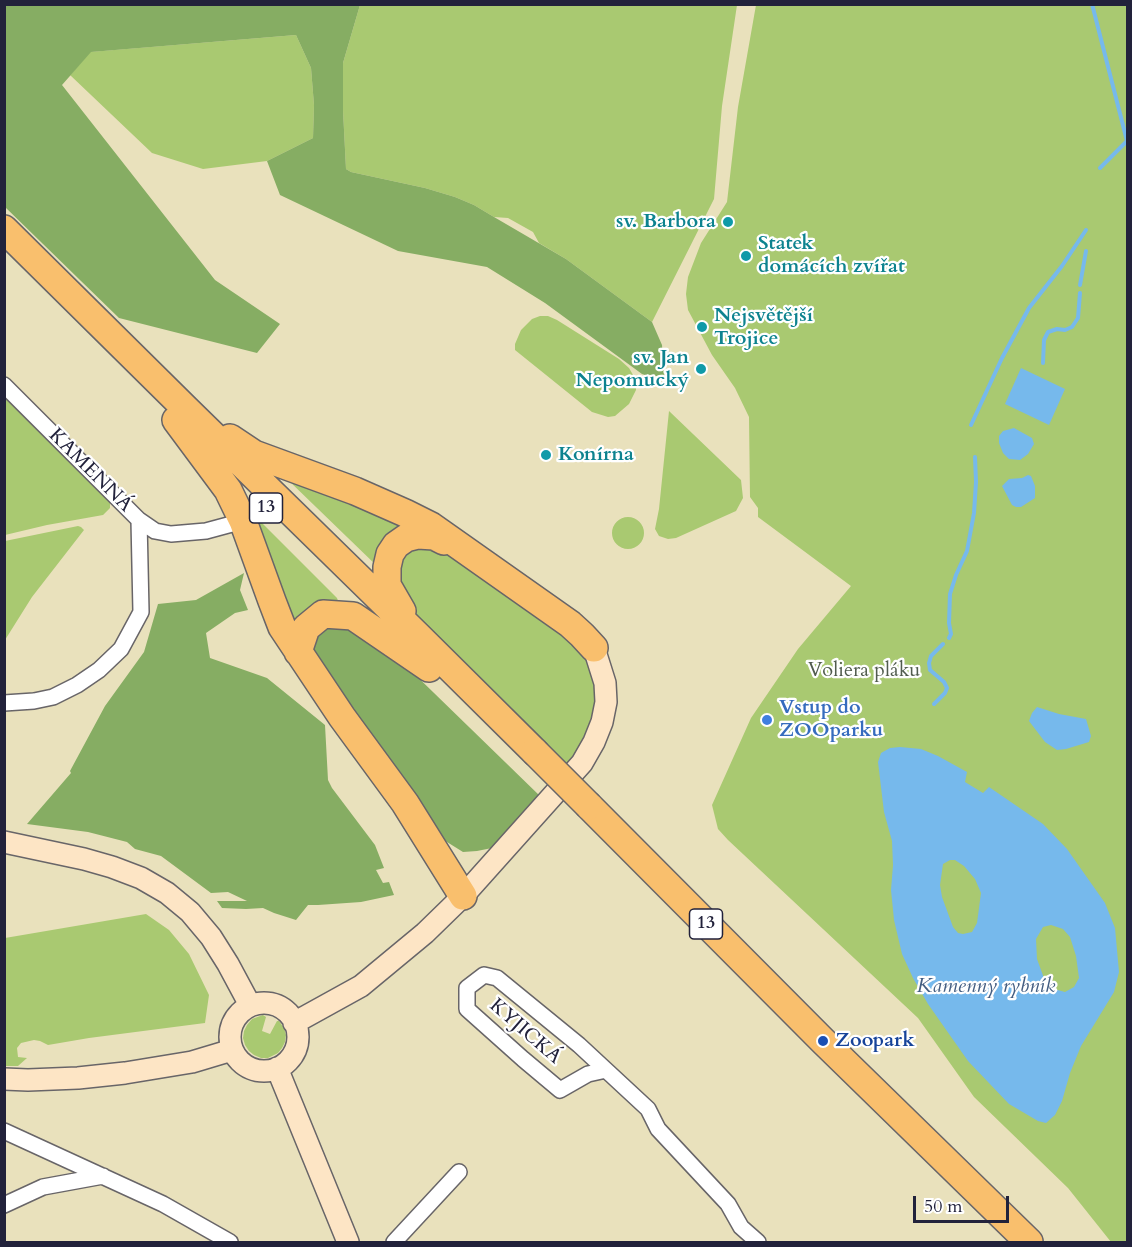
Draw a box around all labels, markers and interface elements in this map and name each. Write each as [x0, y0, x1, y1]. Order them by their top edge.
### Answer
place label: sv. Barbora [616, 210, 716, 234]
marker: sv. Barbora [721, 215, 735, 229]
place label: Statek domácích zvířat [758, 232, 905, 279]
marker: Statek domácích zvířat [739, 249, 753, 263]
place label: Nejsvětější Trojice [714, 304, 813, 351]
marker: Nejsvětější Trojice [695, 320, 709, 334]
place label: sv. Jan Nepomucký [575, 346, 689, 393]
marker: sv. Jan Nepomucký [694, 362, 708, 376]
street label: KAMENNÁ [43, 424, 137, 518]
place label: Konírna [558, 443, 634, 467]
marker: Konírna [539, 448, 553, 462]
road number: 13 [250, 493, 282, 523]
park label: Voliera pláku [808, 659, 920, 683]
place label: Vstup do ZOOparku [779, 696, 883, 743]
marker: Vstup do ZOOparku [760, 713, 774, 727]
road number: 13 [690, 909, 722, 939]
water label: Kamenný rybník [917, 974, 1055, 1000]
street label: KYJICKÁ [484, 994, 566, 1070]
place label: Zoopark [835, 1029, 915, 1053]
marker: Zoopark [816, 1034, 830, 1048]
scale bar [916, 1184, 1012, 1222]
text: 50 m [924, 1194, 963, 1219]

